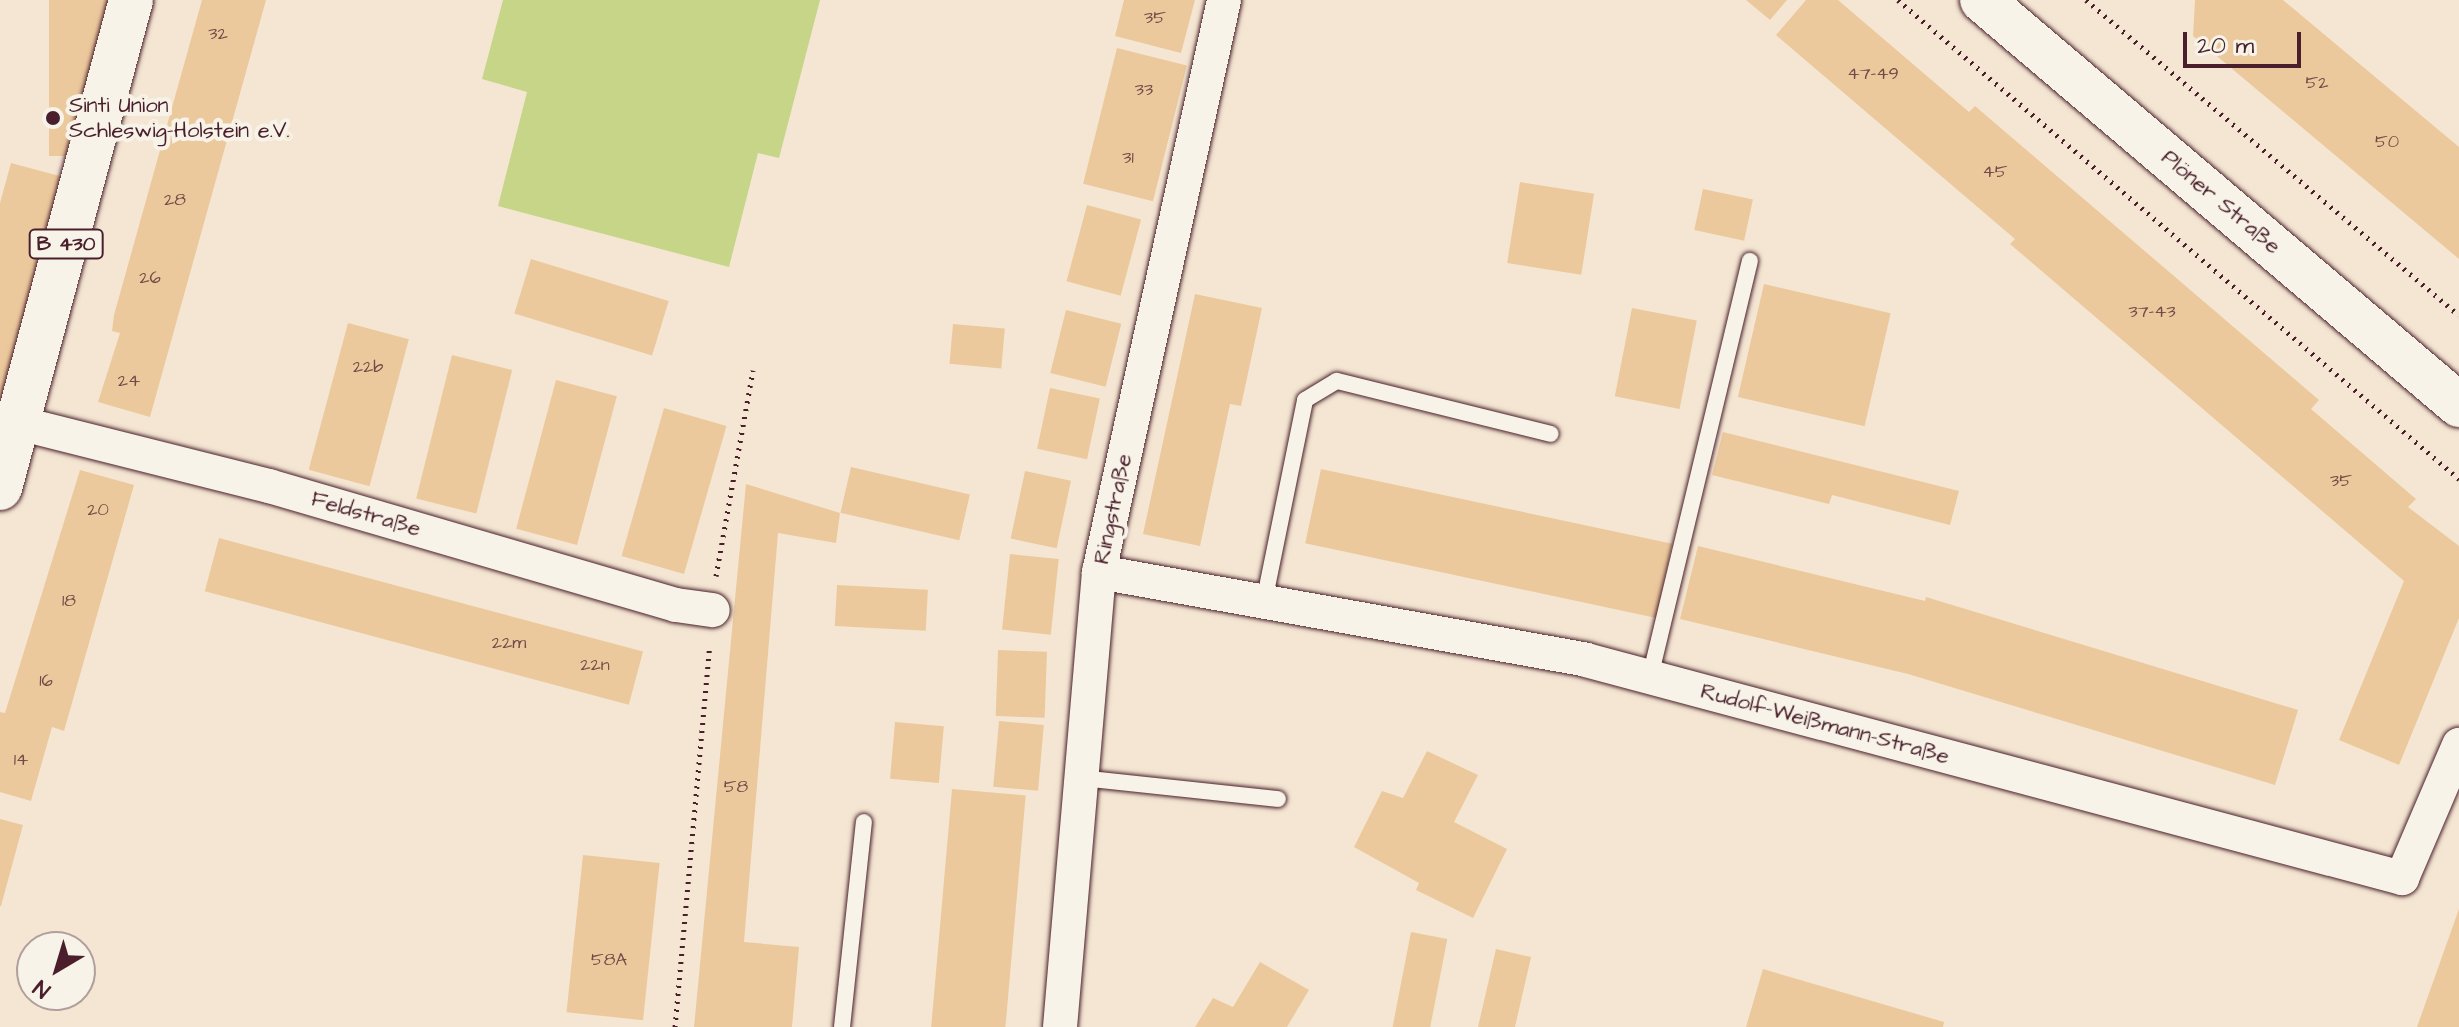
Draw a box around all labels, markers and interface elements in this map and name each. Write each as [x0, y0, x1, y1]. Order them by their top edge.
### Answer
house number: 35 [1144, 7, 1166, 29]
scale bar [2187, 16, 2305, 66]
house number: 32 [208, 23, 228, 45]
text: 20 m [2197, 29, 2254, 63]
house number: 47-49 [1847, 63, 1899, 85]
house number: 52 [2305, 72, 2329, 94]
house number: 33 [1135, 79, 1153, 101]
place label: Sinti Union Schleswig-Holstein e.V. [69, 92, 290, 144]
marker: Sinti Union Schleswig-Holstein e.V. [44, 109, 62, 127]
house number: 50 [2375, 131, 2399, 153]
street label: Plöner Straße [2156, 144, 2286, 260]
house number: 31 [1122, 147, 1134, 169]
house number: 45 [1983, 161, 2007, 183]
house number: 28 [164, 189, 186, 211]
road number: B 430 [28, 228, 104, 260]
house number: 26 [139, 267, 161, 289]
house number: 37-43 [2128, 301, 2176, 323]
house number: 22b [353, 356, 383, 378]
house number: 24 [118, 370, 140, 392]
street label: Ringstraße [1088, 451, 1138, 567]
house number: 35 [2330, 470, 2352, 492]
street label: Feldstraße [308, 486, 424, 542]
house number: 20 [87, 499, 109, 521]
house number: 18 [62, 590, 76, 612]
house number: 22m [492, 632, 526, 654]
house number: 22n [580, 654, 610, 676]
house number: 16 [39, 670, 53, 692]
street label: Rudolf-Weißmann-Straße [1698, 678, 1952, 770]
house number: 14 [14, 749, 28, 771]
house number: 58 [724, 776, 748, 798]
north arrow [16, 931, 96, 1011]
house number: 58A [591, 949, 627, 971]
text: N [27, 972, 57, 1005]

